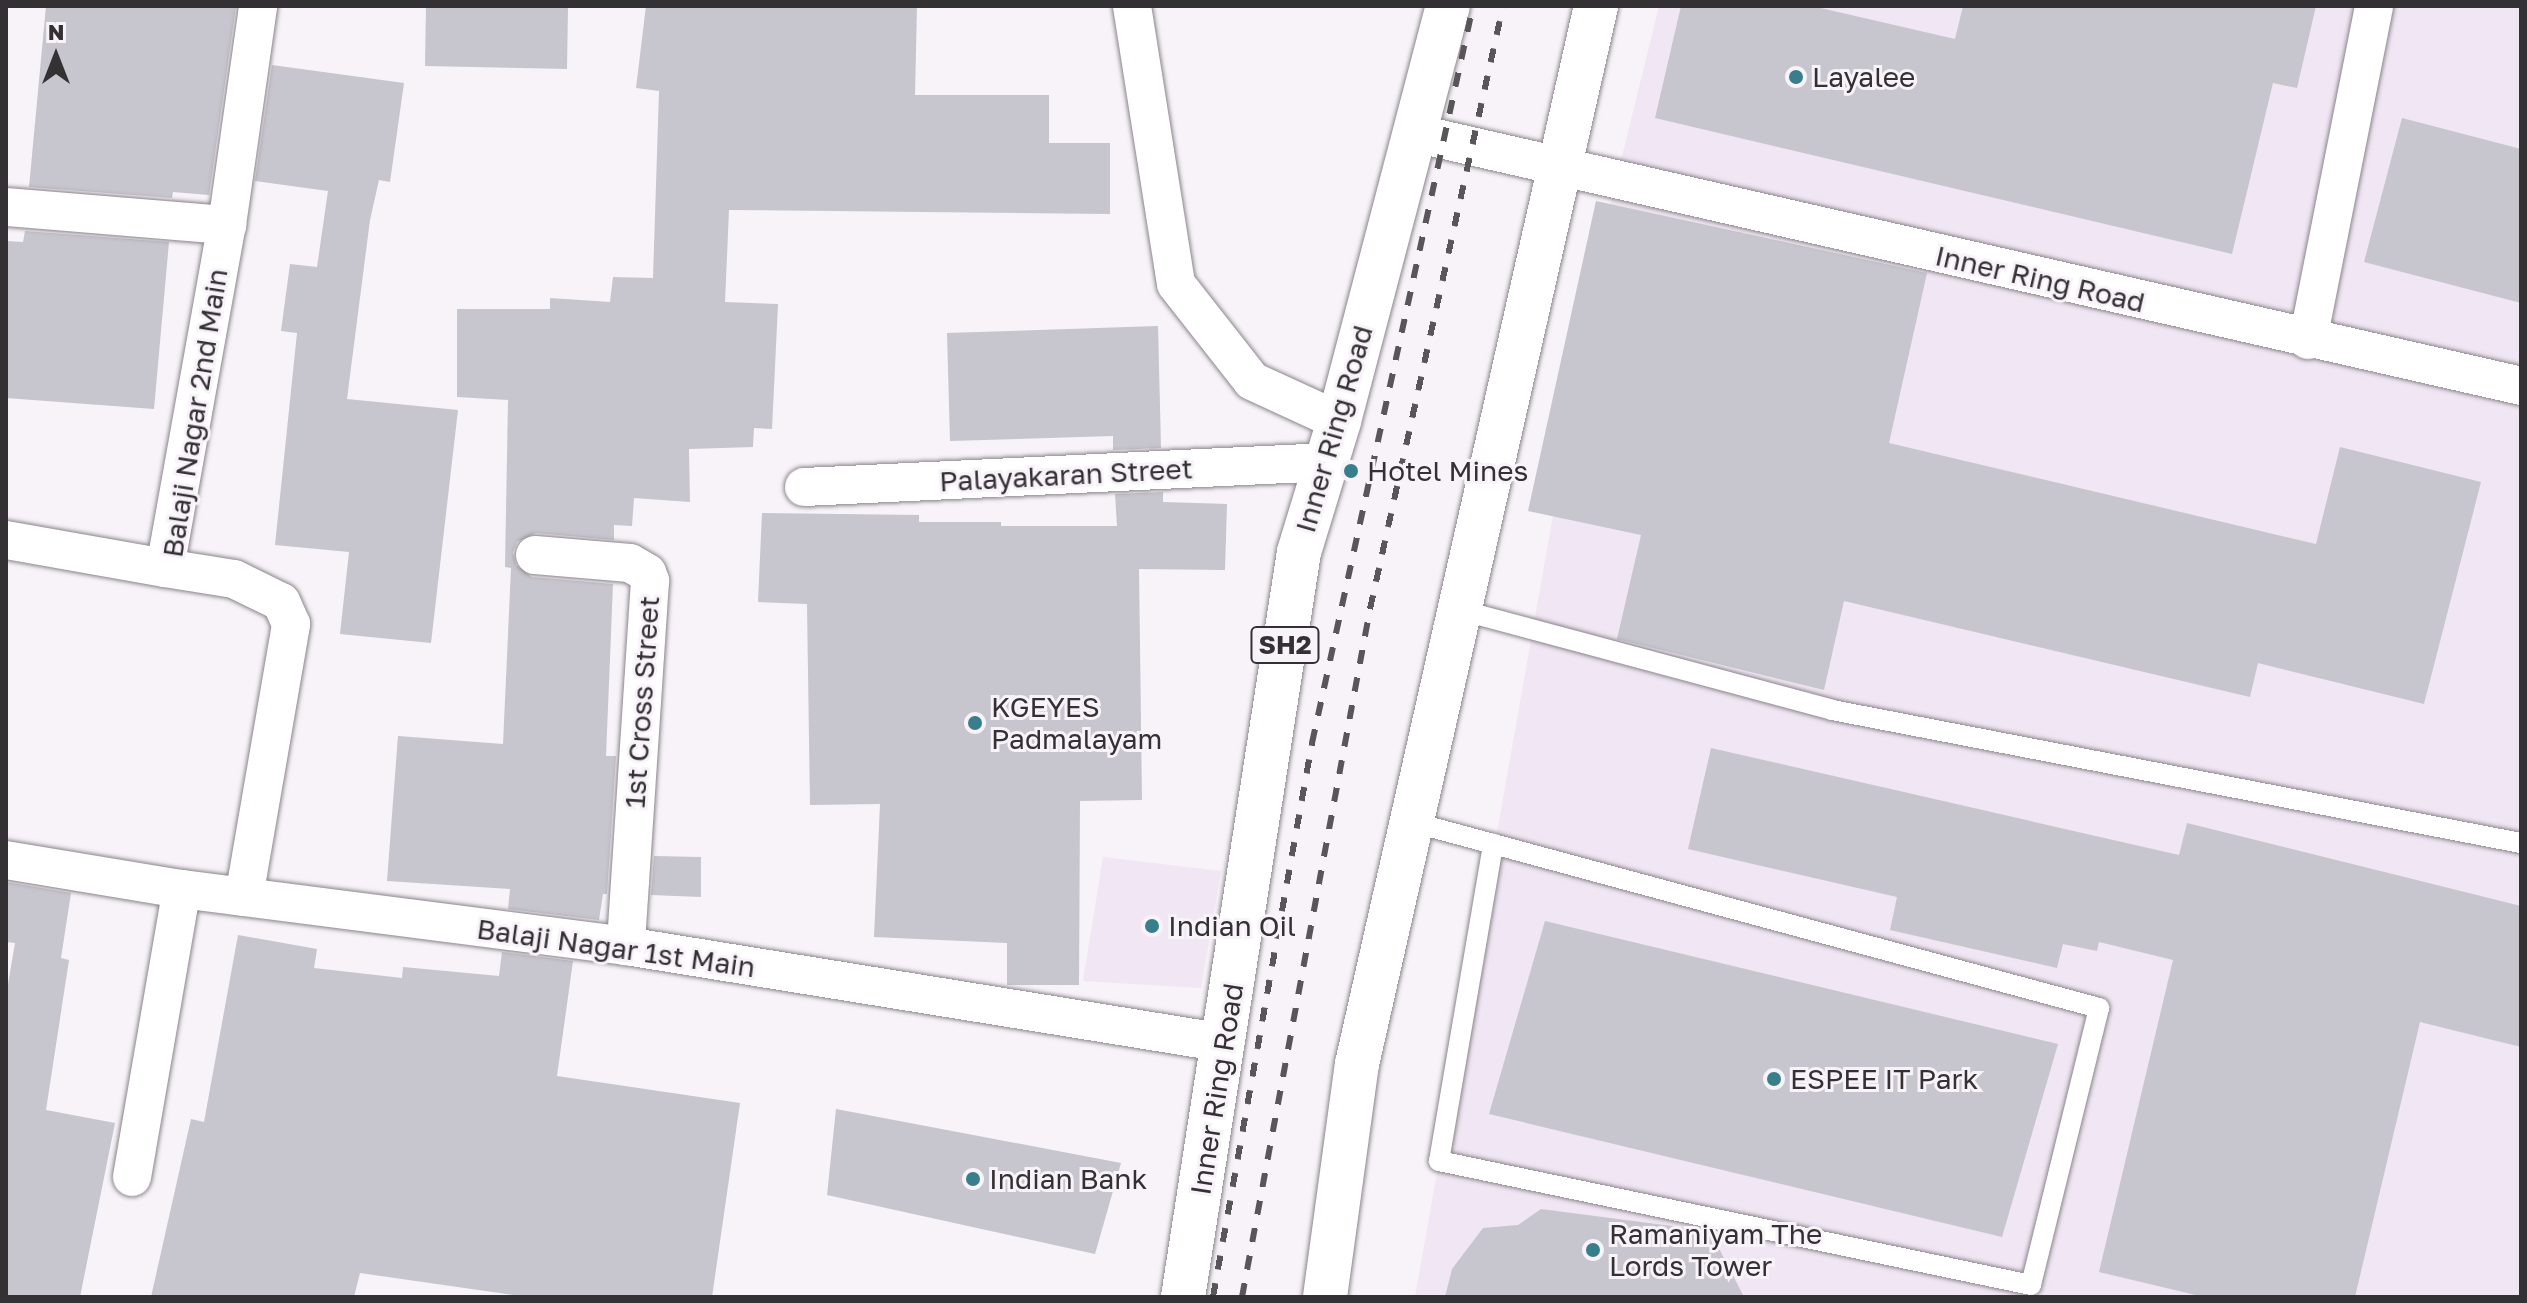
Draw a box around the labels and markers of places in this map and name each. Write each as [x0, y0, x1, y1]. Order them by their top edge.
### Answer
place label: Layalee [1812, 60, 1915, 94]
marker: Layalee [1787, 68, 1805, 86]
place label: Hotel Mines [1367, 454, 1528, 488]
marker: Hotel Mines [1342, 462, 1360, 480]
place label: KGEYES Padmalayam [991, 690, 1162, 756]
marker: KGEYES Padmalayam [966, 714, 984, 732]
place label: Indian Oil [1168, 909, 1296, 943]
marker: Indian Oil [1143, 917, 1161, 935]
place label: ESPEE IT Park [1790, 1062, 1978, 1096]
marker: ESPEE IT Park [1765, 1070, 1783, 1088]
place label: Indian Bank [989, 1162, 1147, 1196]
marker: Indian Bank [964, 1170, 982, 1188]
place label: Ramaniyam The Lords Tower [1609, 1217, 1822, 1283]
marker: Ramaniyam The Lords Tower [1584, 1241, 1602, 1259]

